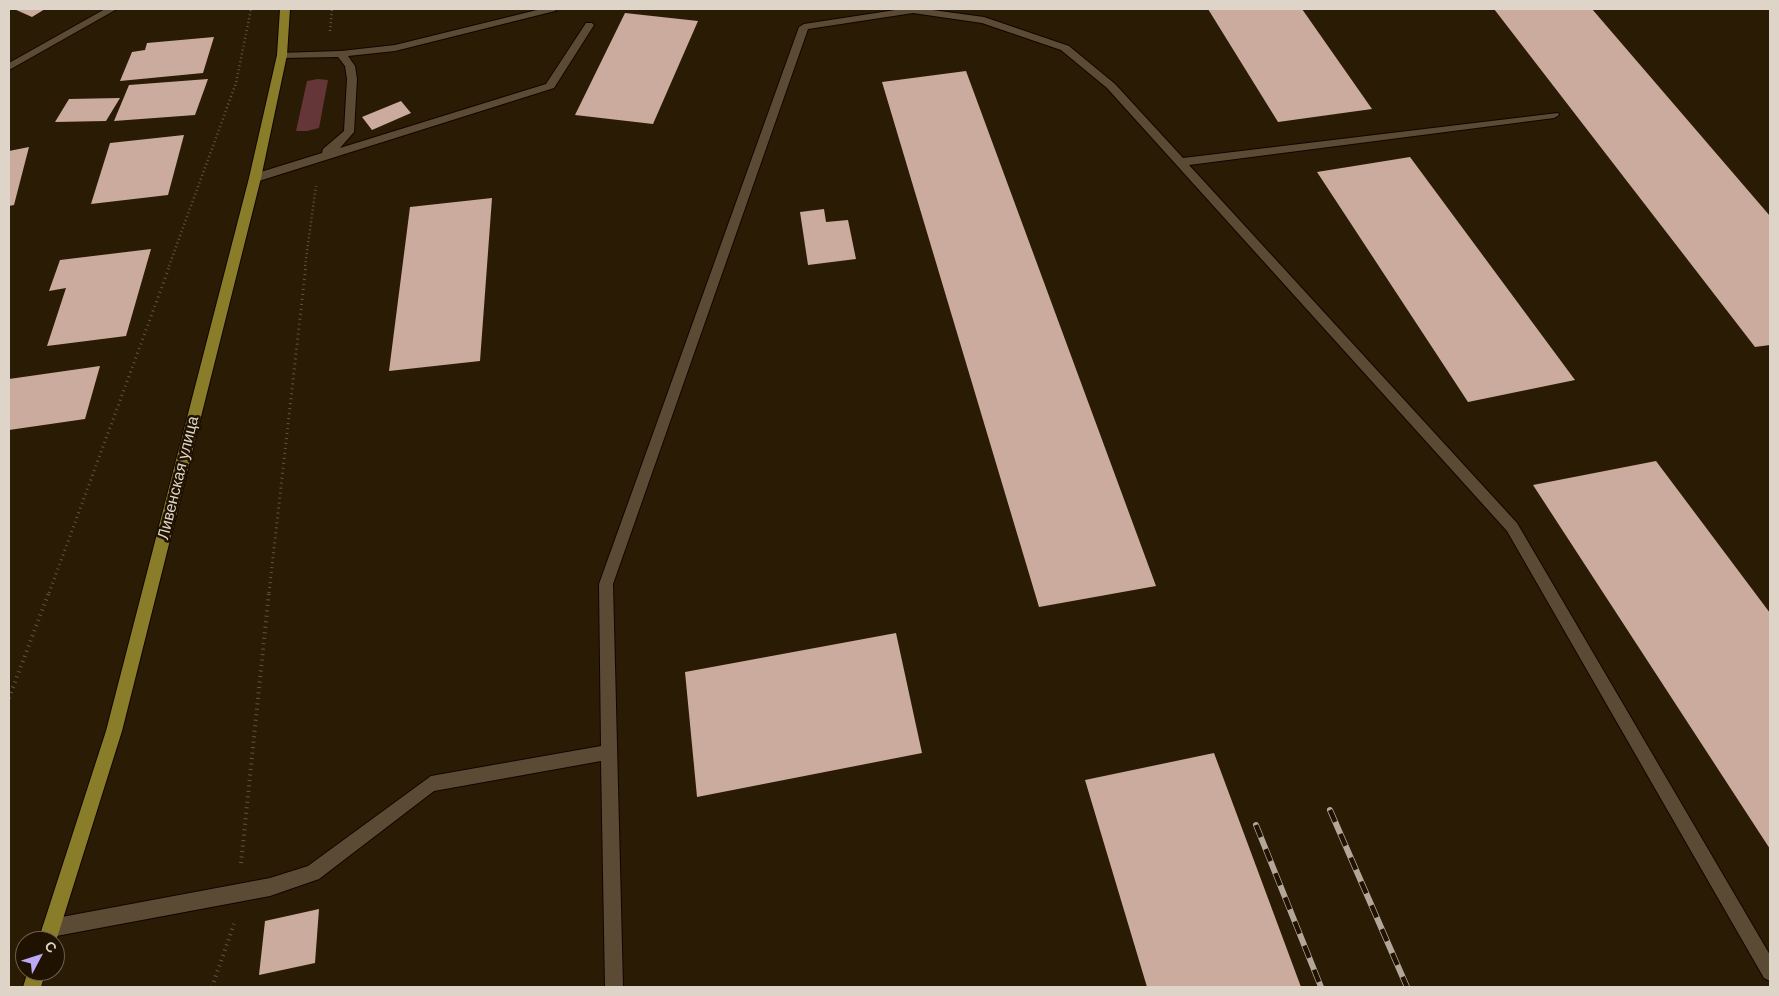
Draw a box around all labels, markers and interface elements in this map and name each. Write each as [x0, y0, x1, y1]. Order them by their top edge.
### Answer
street label: Ливенская улица [154, 414, 204, 542]
north arrow [15, 931, 65, 981]
text: С [41, 937, 61, 957]

